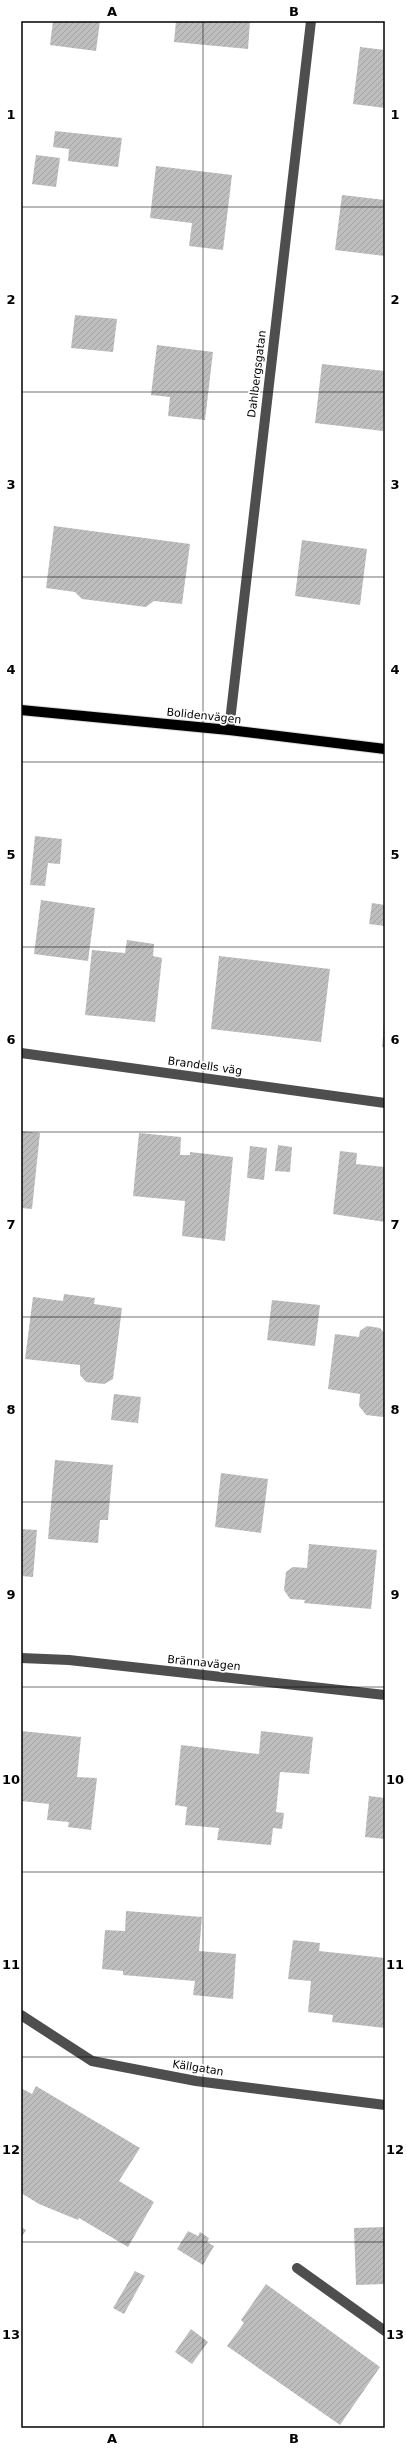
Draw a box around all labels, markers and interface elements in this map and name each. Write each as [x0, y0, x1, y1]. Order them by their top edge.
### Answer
text: A [107, 4, 117, 19]
text: B [289, 4, 299, 19]
text: 1 [6, 107, 16, 122]
text: 1 [390, 107, 400, 122]
text: 2 [6, 292, 16, 307]
text: 2 [390, 292, 400, 307]
street label: Dahlbergsgatan [245, 330, 269, 418]
text: 3 [6, 477, 16, 492]
text: 3 [390, 477, 400, 492]
text: 4 [6, 662, 16, 677]
text: 4 [390, 662, 400, 677]
street label: Bolidenvägen [166, 706, 242, 726]
text: 5 [6, 847, 16, 862]
text: 5 [390, 847, 400, 862]
text: 6 [6, 1032, 16, 1047]
text: 6 [390, 1032, 400, 1047]
street label: Brandells väg [167, 1054, 243, 1078]
text: 7 [6, 1217, 16, 1232]
text: 7 [390, 1217, 400, 1232]
text: 8 [6, 1402, 16, 1417]
text: 8 [390, 1402, 400, 1417]
text: 9 [6, 1587, 16, 1602]
text: 9 [390, 1587, 400, 1602]
street label: Brännavägen [167, 1653, 241, 1673]
text: 10 [2, 1772, 20, 1787]
text: 10 [386, 1772, 404, 1787]
text: 11 [2, 1957, 20, 1972]
text: 11 [386, 1957, 404, 1972]
street label: Källgatan [171, 2058, 225, 2078]
text: 12 [2, 2142, 20, 2157]
text: 12 [386, 2142, 404, 2157]
text: 13 [2, 2327, 20, 2342]
text: 13 [386, 2327, 404, 2342]
text: A [107, 2431, 117, 2446]
text: B [289, 2431, 299, 2446]

